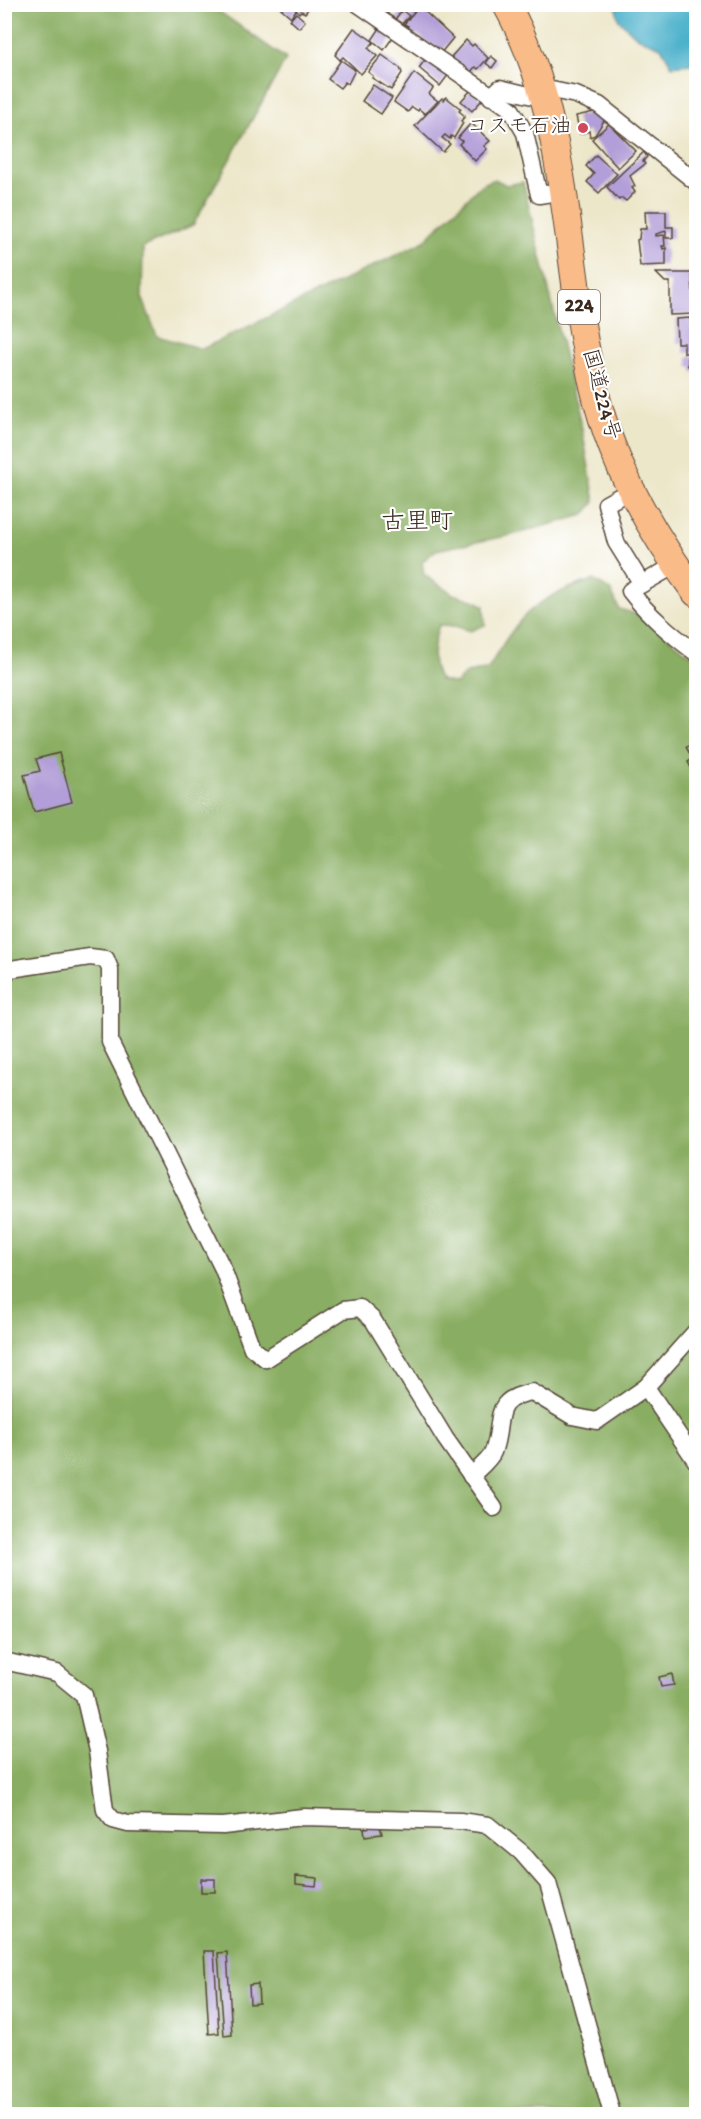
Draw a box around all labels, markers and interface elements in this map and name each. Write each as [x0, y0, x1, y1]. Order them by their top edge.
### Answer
place label: コスモ石油 [467, 115, 571, 141]
marker: コスモ石油 [576, 121, 590, 135]
road number: 224 [558, 290, 600, 324]
street label: 国道224号 [575, 346, 624, 443]
district label: 古里町 [381, 508, 453, 538]

